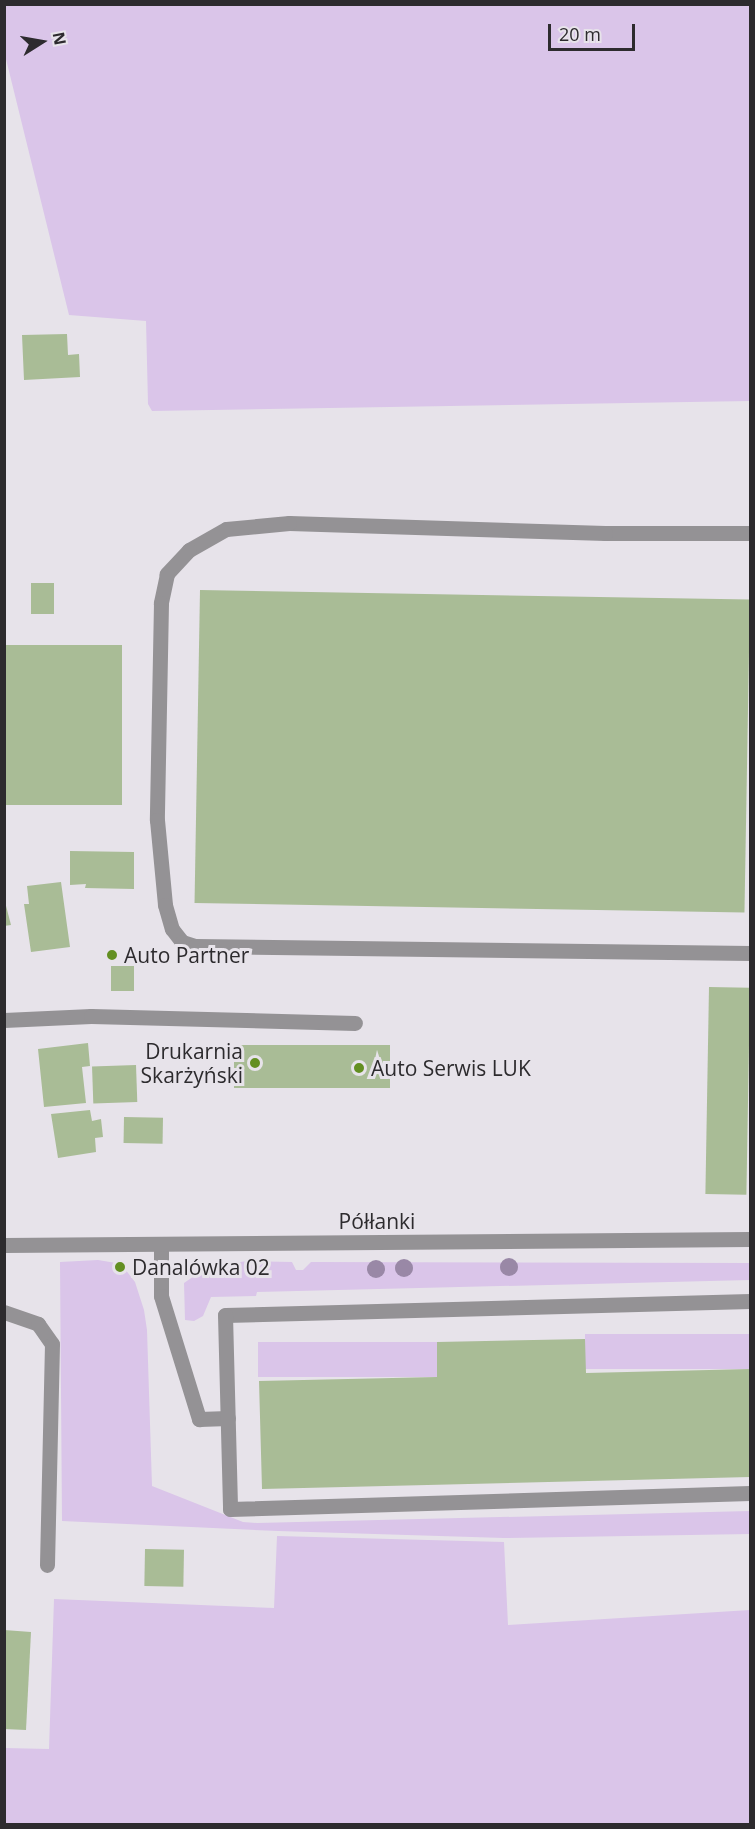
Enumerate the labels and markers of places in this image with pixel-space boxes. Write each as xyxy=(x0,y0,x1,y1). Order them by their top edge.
place label: Auto Partner xyxy=(124,942,249,968)
marker: Auto Partner xyxy=(105,948,119,962)
place label: Drukarnia Skarżyński xyxy=(141,1038,243,1088)
place label: Auto Serwis LUK xyxy=(371,1055,531,1081)
marker: Drukarnia Skarżyński xyxy=(248,1056,262,1070)
marker: Auto Serwis LUK xyxy=(352,1061,366,1075)
place label: Danalówka 02 xyxy=(132,1254,270,1280)
marker: Danalówka 02 xyxy=(113,1260,127,1274)

